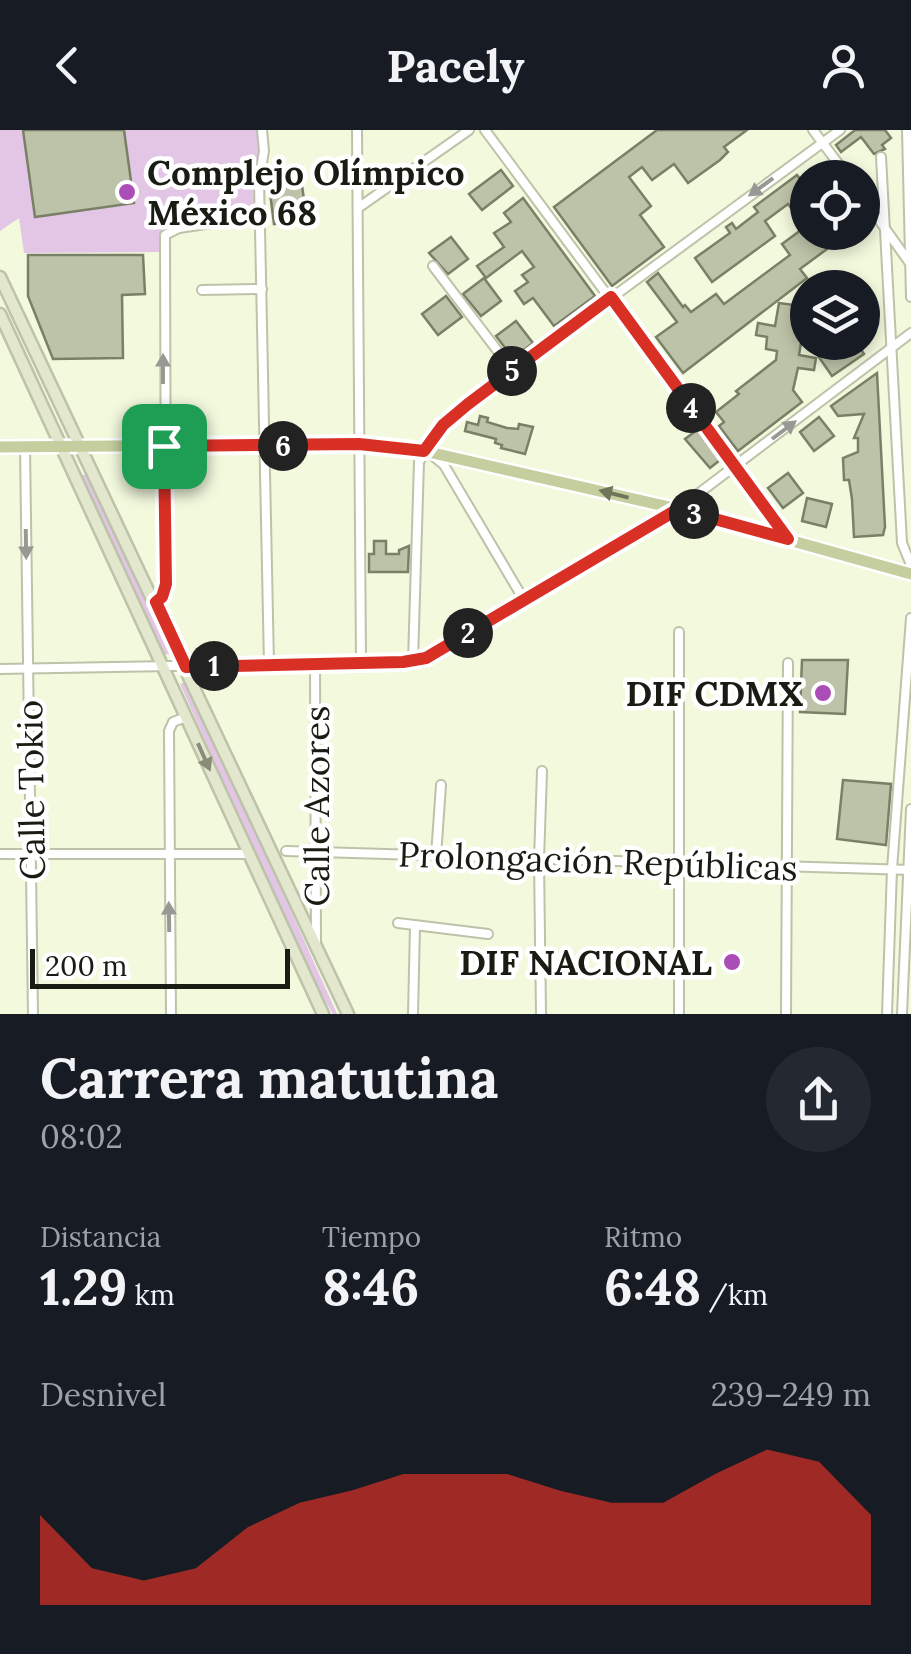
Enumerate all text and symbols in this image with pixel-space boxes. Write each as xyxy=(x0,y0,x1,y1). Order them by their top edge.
text: Pacely xyxy=(387,37,524,94)
icon: back xyxy=(40,38,95,93)
icon: person xyxy=(816,38,871,93)
place label: Complejo Olímpico México 68 xyxy=(147,150,465,235)
map controls xyxy=(790,160,880,360)
button: locate xyxy=(790,160,880,250)
one-way arrow xyxy=(747,177,774,196)
marker: Complejo Olímpico México 68 xyxy=(116,181,138,203)
button: layers xyxy=(790,270,880,360)
pin: 5 xyxy=(487,346,537,396)
one-way arrow xyxy=(155,352,171,384)
text: 5 xyxy=(504,353,520,389)
pin: 4 xyxy=(666,383,716,433)
text: 4 xyxy=(683,390,699,426)
pin xyxy=(122,404,207,489)
icon: arrive xyxy=(137,419,192,474)
one-way arrow xyxy=(771,420,797,441)
pin: 6 xyxy=(258,421,308,471)
text: 6 xyxy=(275,428,291,464)
one-way arrow xyxy=(598,486,629,501)
pin: 3 xyxy=(669,489,719,539)
text: 3 xyxy=(686,496,702,532)
one-way arrow xyxy=(19,529,35,561)
pin: 2 xyxy=(443,608,493,658)
text: 2 xyxy=(461,615,475,651)
pin: 1 xyxy=(189,641,239,691)
text: 1 xyxy=(208,648,220,684)
place label: DIF CDMX xyxy=(626,671,804,716)
marker: DIF CDMX xyxy=(812,682,834,704)
street label: Calle Tokio xyxy=(7,700,55,880)
street label: Calle Azores xyxy=(294,706,339,906)
one-way arrow xyxy=(196,742,212,772)
street label: Prolongación Repúblicas xyxy=(398,832,798,890)
one-way arrow xyxy=(160,900,176,932)
place label: DIF NACIONAL xyxy=(459,940,712,985)
scale bar xyxy=(30,944,290,988)
text: 200 m xyxy=(45,948,127,984)
marker: DIF NACIONAL xyxy=(721,951,743,973)
text: Carrera matutina xyxy=(40,1043,498,1113)
button: share xyxy=(766,1047,871,1152)
text: 08:02 xyxy=(40,1116,123,1157)
text: Distancia xyxy=(40,1219,161,1255)
text: Tiempo xyxy=(322,1219,421,1255)
text: Ritmo xyxy=(604,1219,682,1255)
text: 1.29 xyxy=(40,1255,127,1319)
text: 8:46 xyxy=(322,1255,419,1319)
text: 6:48 xyxy=(604,1255,701,1319)
text: km xyxy=(127,1277,175,1313)
text: /km xyxy=(701,1277,768,1313)
text: Desnivel xyxy=(40,1374,166,1415)
text: 239–249 m xyxy=(711,1374,871,1415)

